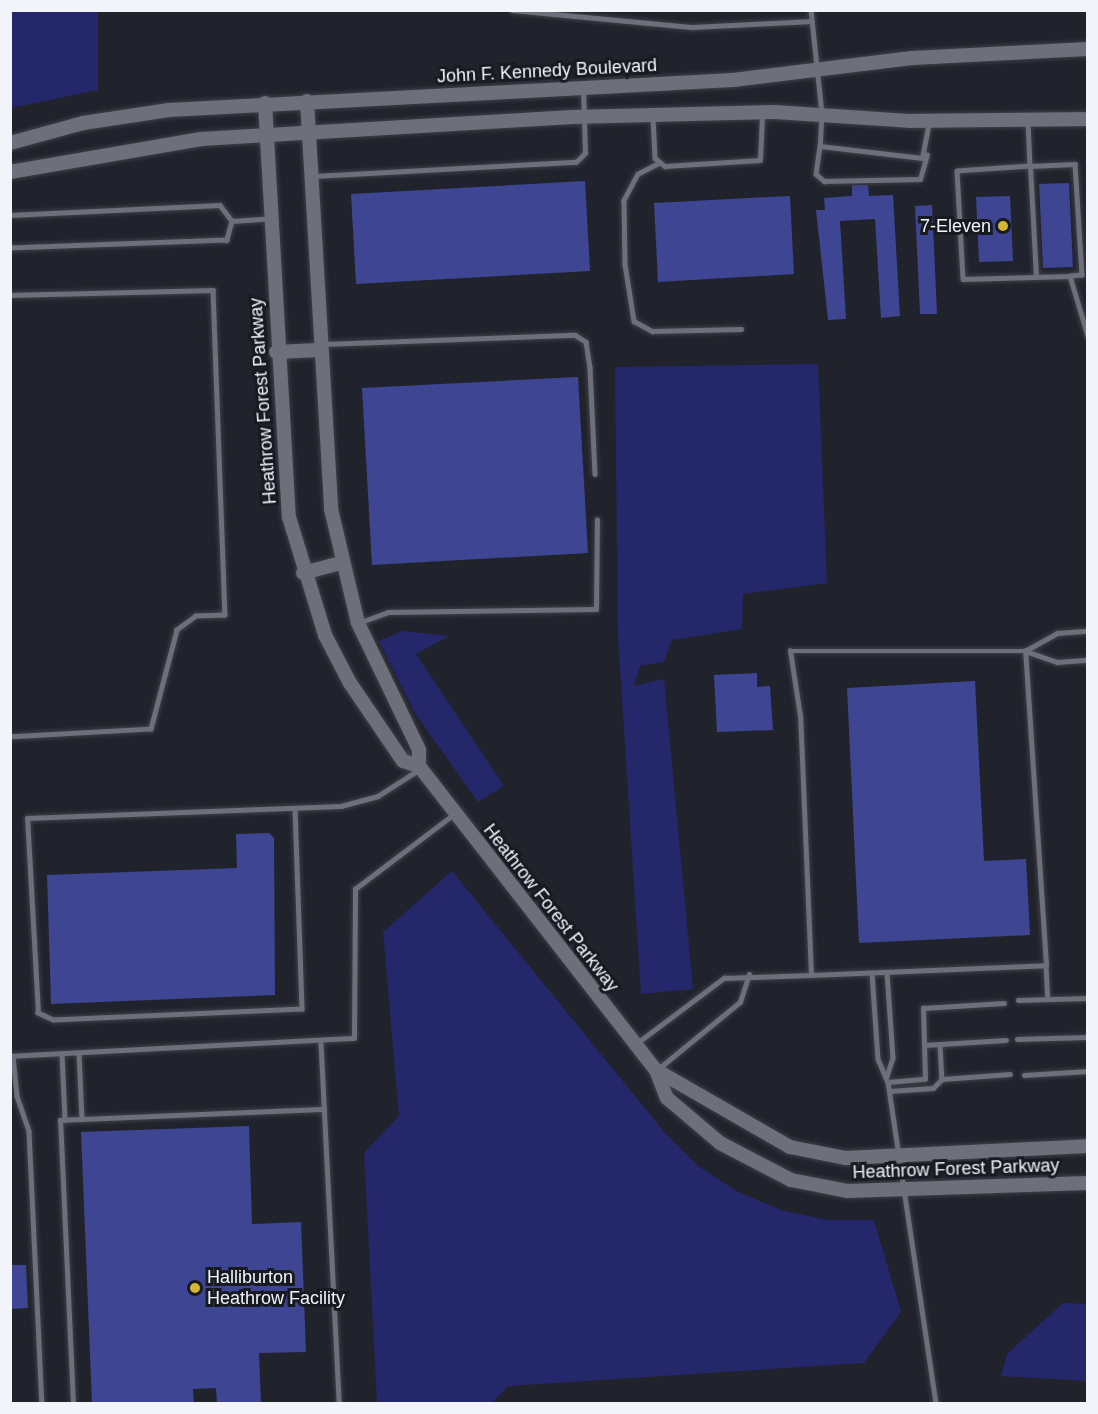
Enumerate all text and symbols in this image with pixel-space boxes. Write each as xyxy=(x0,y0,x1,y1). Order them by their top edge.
street label: John F. Kennedy Boulevard xyxy=(437,54,657,88)
place label: 7-Eleven xyxy=(920,215,991,237)
marker: 7-Eleven xyxy=(996,219,1010,233)
street label: Heathrow Forest Parkway xyxy=(245,297,281,505)
street label: Heathrow Forest Parkway xyxy=(479,820,623,996)
street label: Heathrow Forest Parkway xyxy=(852,1155,1060,1183)
place label: Halliburton Heathrow Facility xyxy=(207,1267,345,1310)
marker: Halliburton Heathrow Facility xyxy=(188,1281,202,1295)

